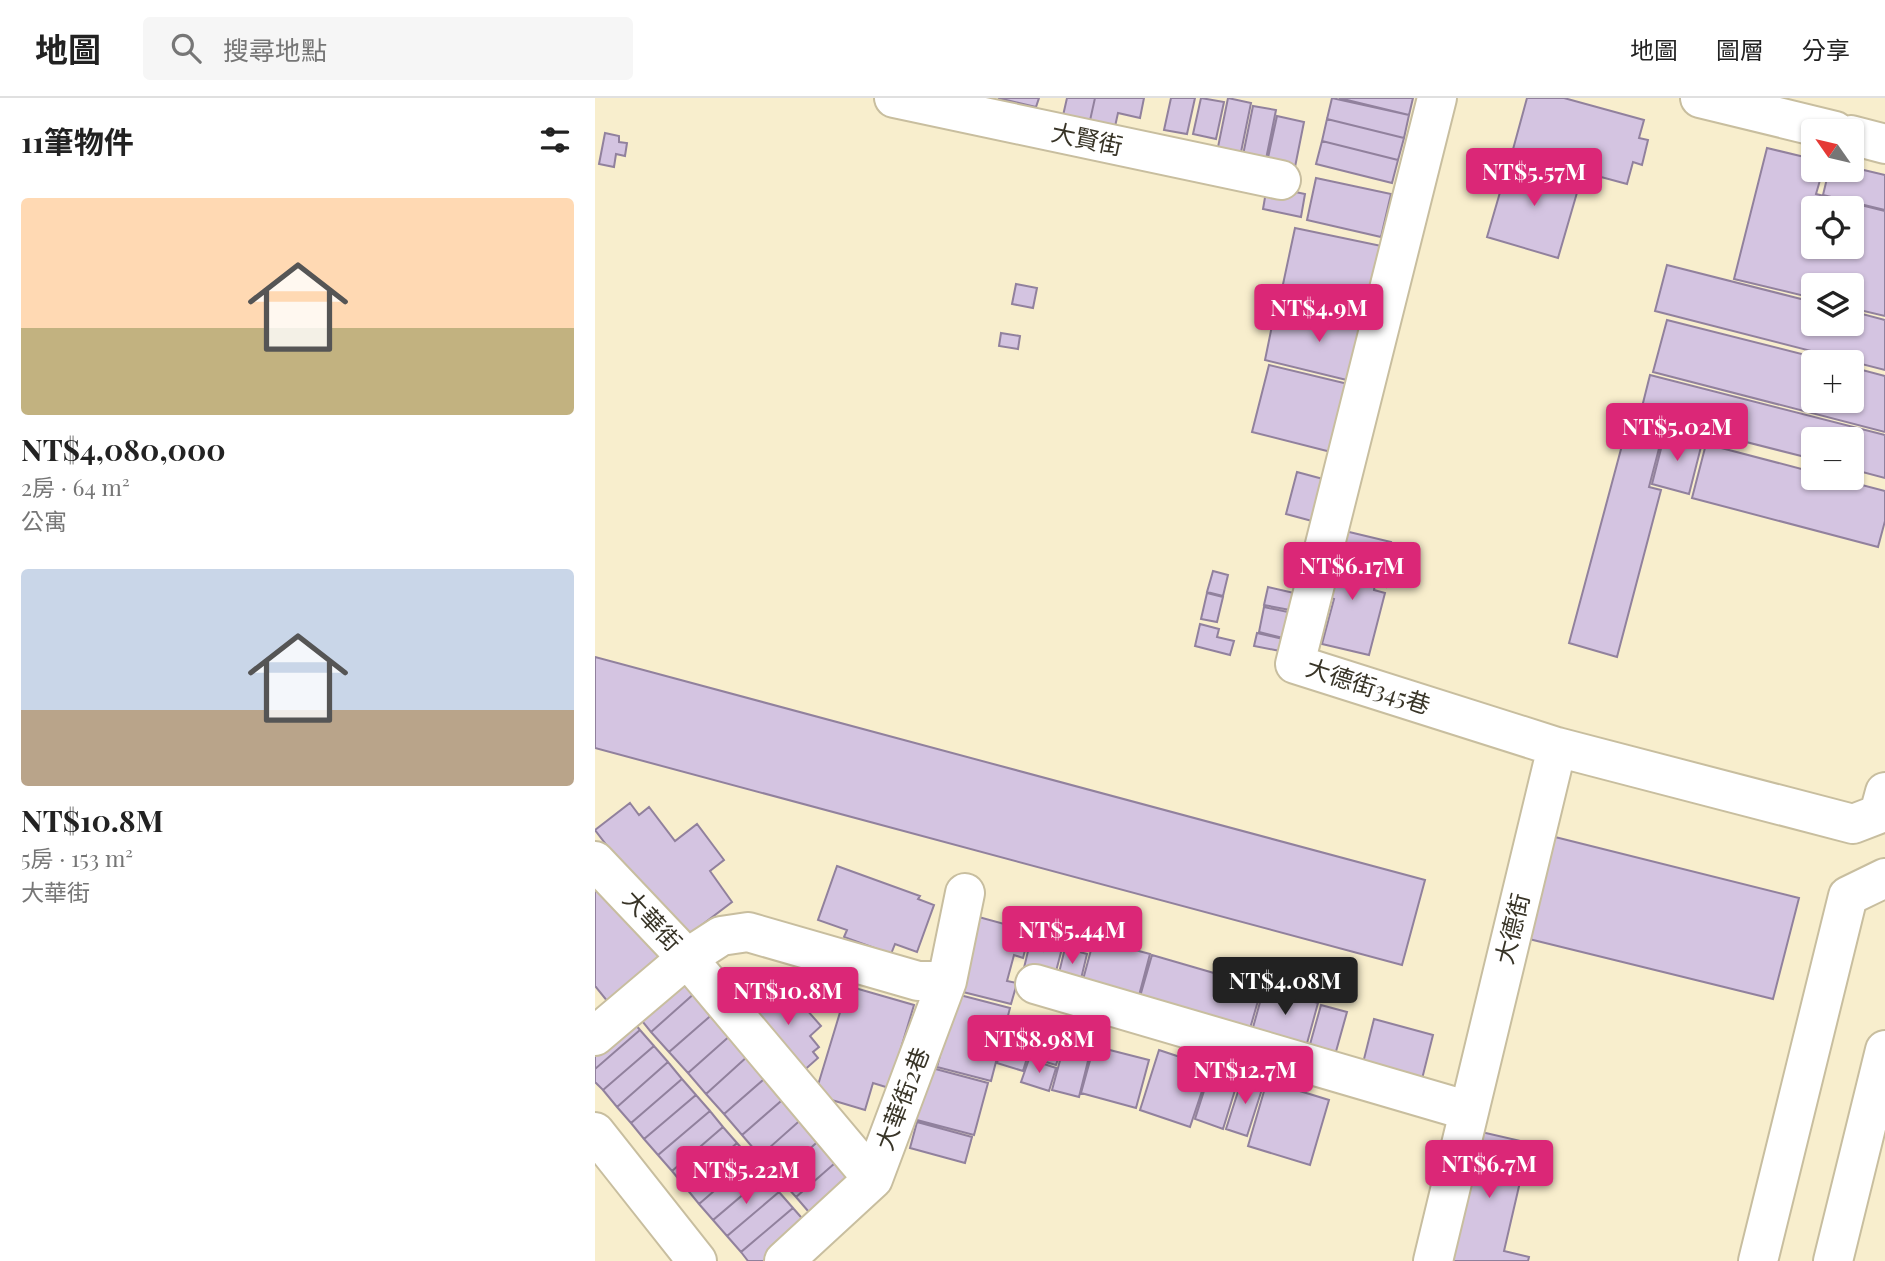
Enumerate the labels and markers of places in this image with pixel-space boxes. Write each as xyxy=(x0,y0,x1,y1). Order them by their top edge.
pin: NT$5.57M xyxy=(1462,148,1606,208)
pin: NT$4.9M xyxy=(1254,285,1384,344)
pin: NT$5.02M xyxy=(1605,404,1749,463)
pin: NT$6.17M xyxy=(1280,542,1424,602)
pin: NT$5.44M xyxy=(1000,906,1144,966)
pin: NT$4.08M xyxy=(1213,958,1357,1017)
pin: NT$10.8M xyxy=(716,968,860,1027)
pin: NT$8.98M xyxy=(967,1016,1111,1075)
pin: NT$12.7M xyxy=(1173,1046,1317,1106)
pin: NT$6.7M xyxy=(1424,1140,1554,1200)
pin: NT$5.22M xyxy=(674,1146,818,1206)

